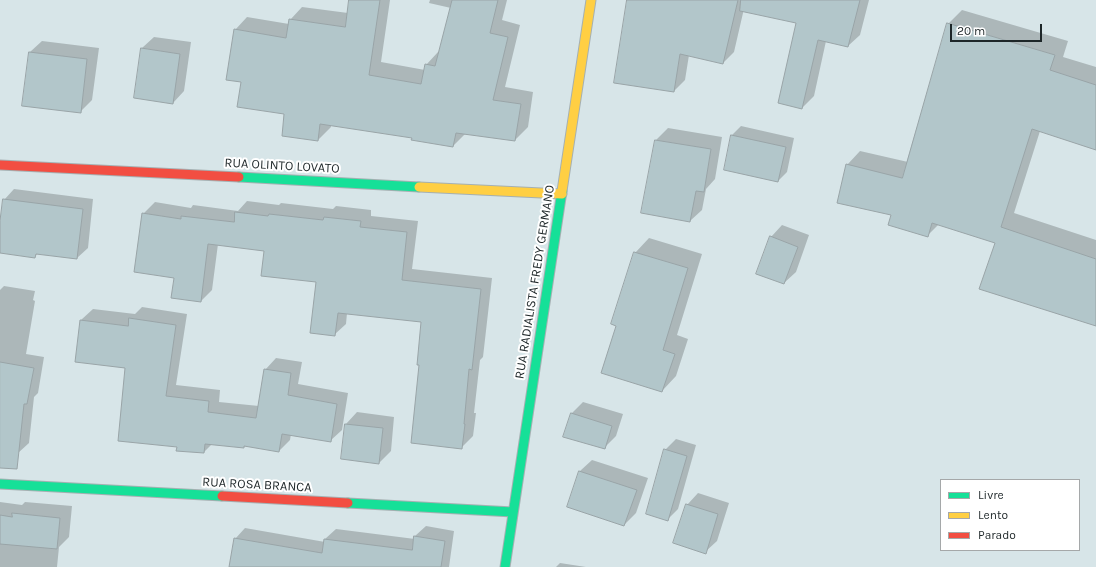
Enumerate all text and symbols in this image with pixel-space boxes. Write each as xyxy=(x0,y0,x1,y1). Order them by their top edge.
scale bar xyxy=(952,16,1044,42)
text: 20 m xyxy=(957,24,985,38)
street label: RUA OLINTO LOVATO xyxy=(224,155,340,177)
street label: RUA RADIALISTA FREDY GERMANO xyxy=(512,184,558,380)
street label: RUA ROSA BRANCA xyxy=(202,474,312,496)
legend xyxy=(940,479,1080,551)
text: Livre xyxy=(978,488,1004,502)
text: Lento xyxy=(978,508,1008,522)
text: Parado xyxy=(978,528,1016,542)

